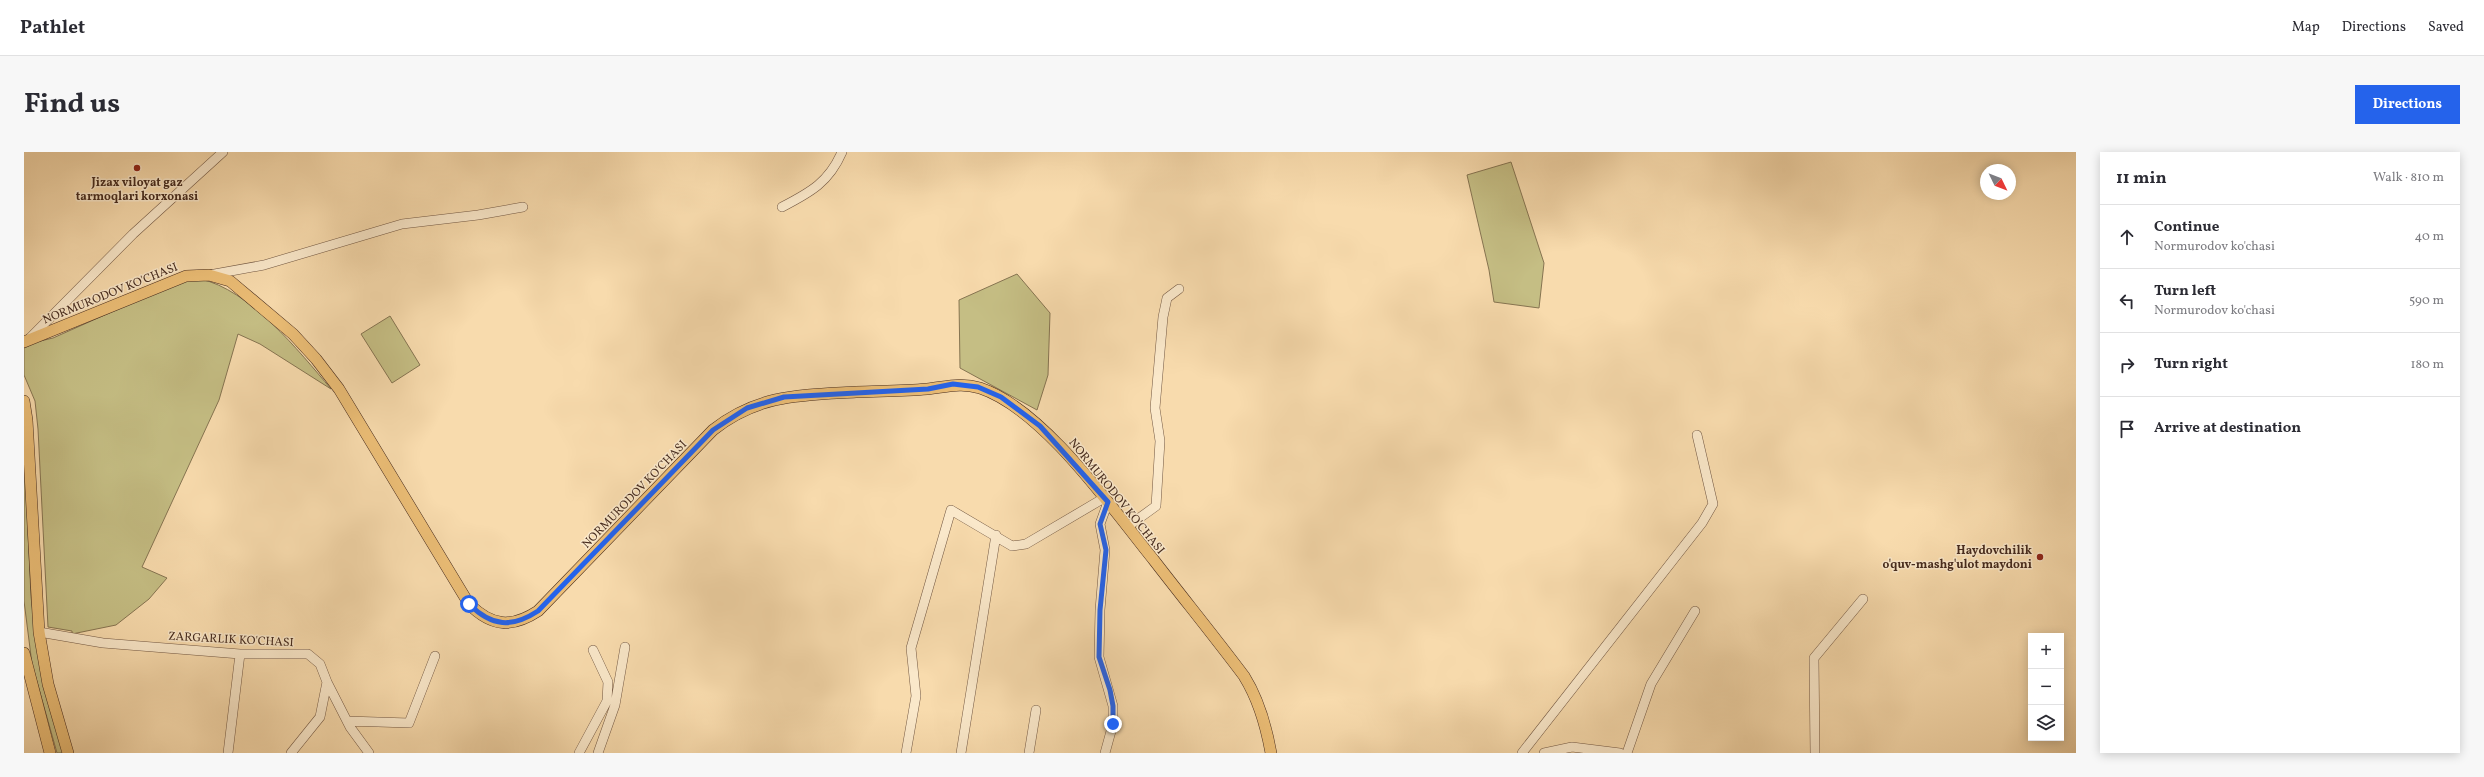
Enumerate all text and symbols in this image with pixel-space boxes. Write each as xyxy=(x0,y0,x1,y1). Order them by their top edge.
text: Pathlet xyxy=(20,15,85,41)
text: Map xyxy=(2292,18,2320,37)
text: Directions xyxy=(2342,18,2406,37)
text: Saved xyxy=(2428,18,2464,37)
text: Find us xyxy=(24,85,120,124)
button: Directions xyxy=(2355,85,2460,124)
marker: Jizax viloyat gaz tarmoqlari korxonasi xyxy=(132,163,142,173)
north arrow xyxy=(1980,164,2016,200)
text: 11 min xyxy=(2116,167,2167,190)
text: Walk · 810 m xyxy=(2373,169,2444,187)
place label: Jizax viloyat gaz tarmoqlari korxonasi xyxy=(76,175,198,205)
text: Continue xyxy=(2154,217,2219,238)
icon: ahead xyxy=(2116,226,2138,248)
text: 40 m xyxy=(2415,228,2444,246)
text: Normurodov ko'chasi xyxy=(2154,238,2275,256)
street label: NORMURODOV KO'CHASI xyxy=(40,259,180,328)
text: Turn left xyxy=(2154,281,2216,302)
icon: left xyxy=(2116,290,2138,312)
text: 590 m xyxy=(2409,292,2444,310)
text: Normurodov ko'chasi xyxy=(2154,302,2275,320)
icon: right xyxy=(2116,354,2138,376)
text: Turn right xyxy=(2154,354,2228,375)
text: 180 m xyxy=(2410,356,2444,374)
icon: arrive xyxy=(2116,418,2138,440)
text: Arrive at destination xyxy=(2154,418,2301,439)
street label: NORMURODOV KO'CHASI xyxy=(1065,435,1168,558)
street label: NORMURODOV KO'CHASI xyxy=(579,437,691,552)
place label: Haydovchilik o'quv-mashg'ulot maydoni xyxy=(1882,543,2033,573)
marker: Haydovchilik o'quv-mashg'ulot maydoni xyxy=(2035,552,2045,562)
route start xyxy=(460,595,478,613)
street label: ZARGARLIK KO'CHASI xyxy=(168,629,294,651)
map controls xyxy=(2028,633,2064,741)
button: + xyxy=(2028,633,2064,669)
button: − xyxy=(2028,669,2064,705)
button: layers xyxy=(2028,705,2064,741)
route end xyxy=(1104,715,1122,733)

